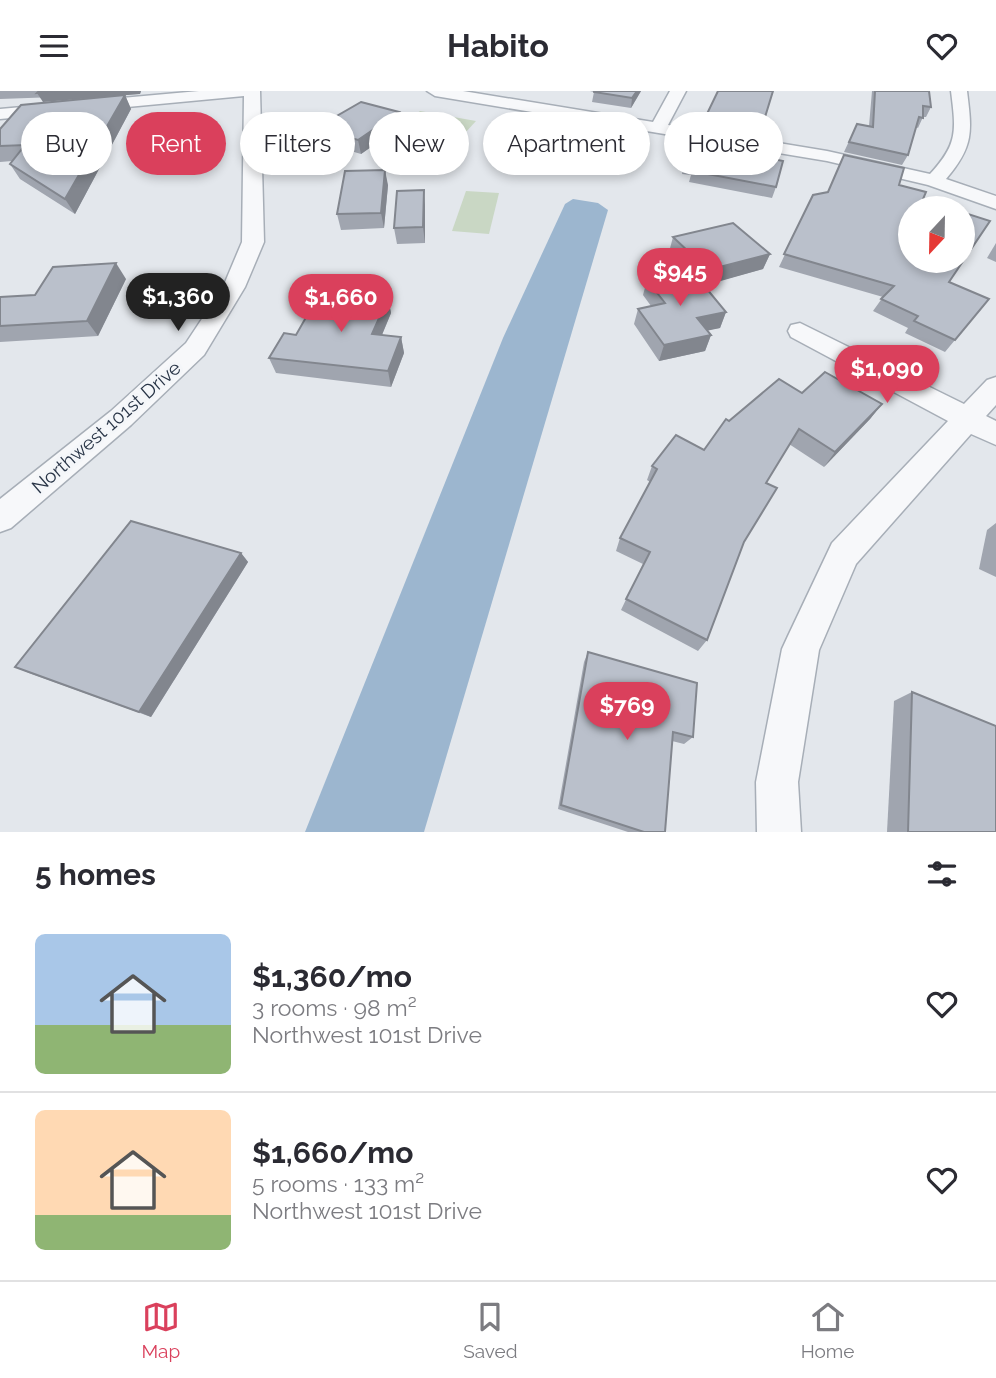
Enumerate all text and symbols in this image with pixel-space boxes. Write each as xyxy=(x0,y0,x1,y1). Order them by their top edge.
icon: menu xyxy=(35,27,73,65)
text: Habito xyxy=(447,27,549,64)
icon: heart xyxy=(923,27,961,65)
chip: Buy xyxy=(21,112,112,175)
chip: Rent xyxy=(126,112,226,175)
chip: Filters xyxy=(240,112,355,175)
chip: New xyxy=(369,112,469,175)
chip: Apartment xyxy=(483,112,650,175)
chip: House xyxy=(664,112,783,175)
north arrow xyxy=(898,196,975,273)
map controls xyxy=(898,196,975,273)
pin: $945 xyxy=(639,249,721,308)
text: $945 xyxy=(653,257,707,284)
pin: $1,360 xyxy=(121,273,235,333)
pin: $1,660 xyxy=(284,275,398,334)
text: $1,360 xyxy=(142,282,214,309)
text: $1,660 xyxy=(304,283,378,310)
pin: $1,090 xyxy=(830,345,944,405)
text: $1,090 xyxy=(850,354,924,381)
street label: Northwest 101st Drive xyxy=(27,356,185,498)
pin: $769 xyxy=(586,683,668,742)
text: $769 xyxy=(600,691,655,718)
icon: filters xyxy=(923,855,961,893)
text: 5 homes xyxy=(35,857,156,892)
text: $1,360/mo xyxy=(252,959,412,994)
icon: home xyxy=(91,962,175,1046)
icon: heart xyxy=(923,985,961,1023)
text: 3 rooms · 98 m² xyxy=(252,994,417,1021)
text: Northwest 101st Drive xyxy=(252,1021,482,1048)
text: $1,660/mo xyxy=(252,1135,413,1170)
icon: home xyxy=(91,1138,175,1222)
icon: heart xyxy=(923,1161,961,1199)
text: 5 rooms · 133 m² xyxy=(252,1170,424,1197)
text: Northwest 101st Drive xyxy=(252,1197,482,1224)
tab: Map xyxy=(142,1298,180,1362)
tab: Saved xyxy=(463,1298,518,1362)
tab: Home xyxy=(801,1298,854,1362)

